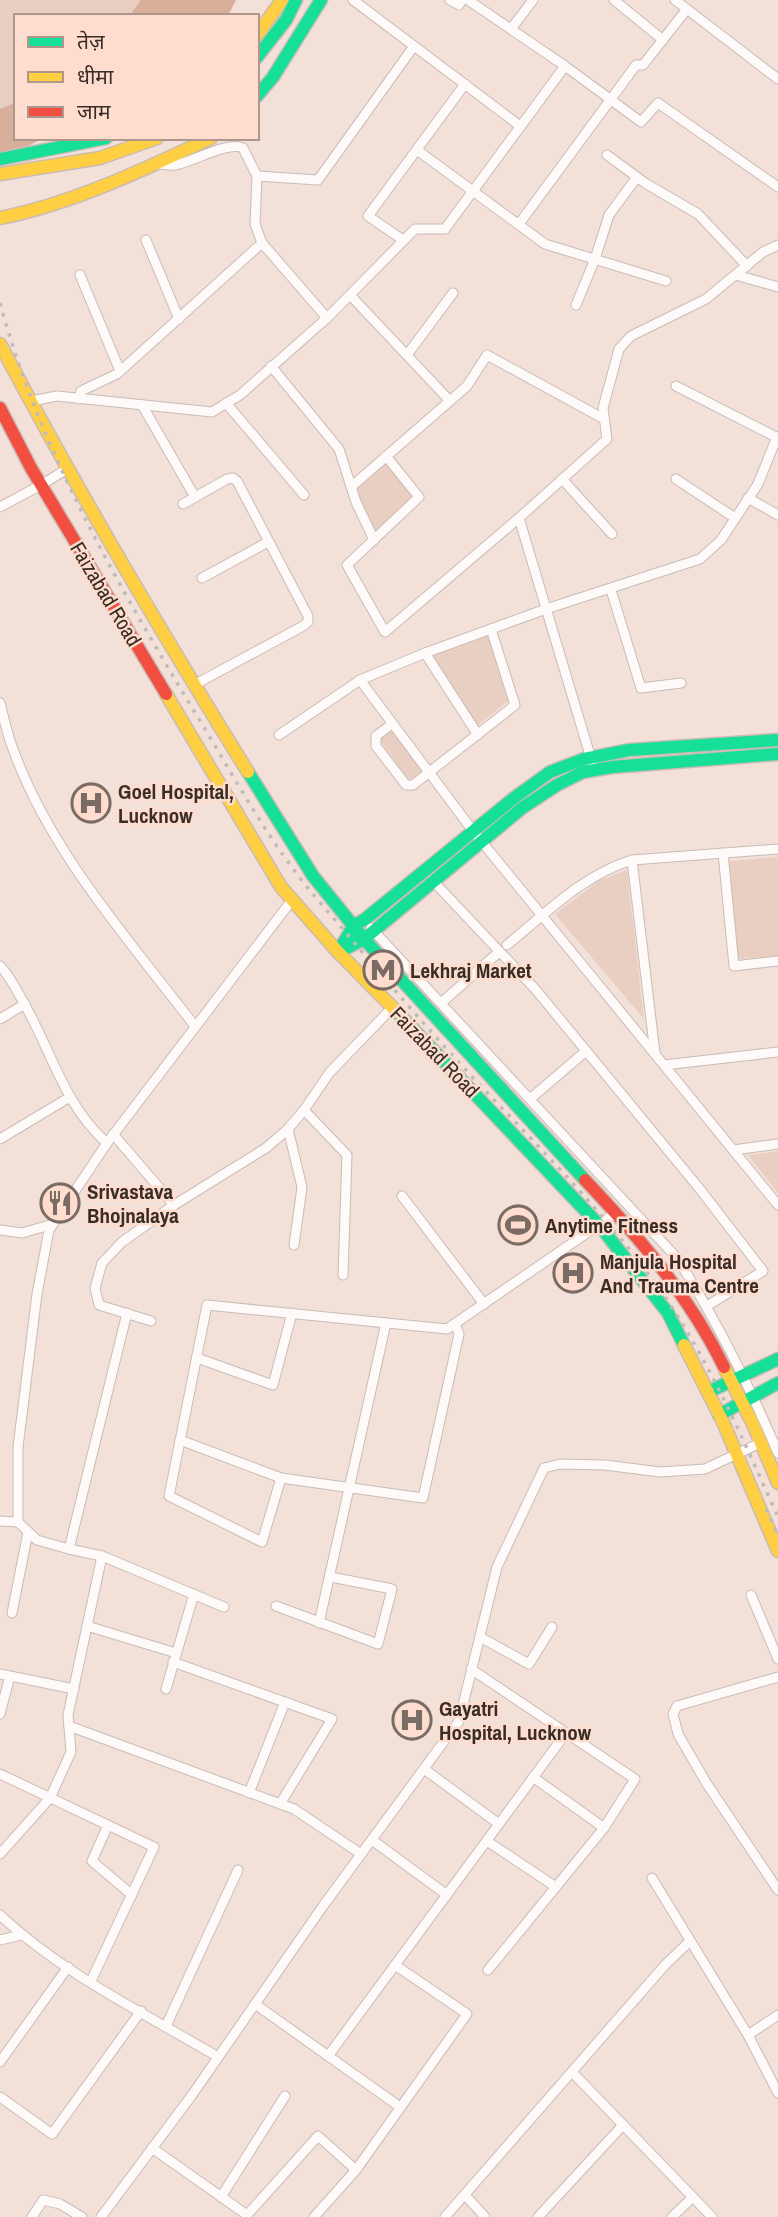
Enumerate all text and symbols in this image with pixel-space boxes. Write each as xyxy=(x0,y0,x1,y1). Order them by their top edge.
legend xyxy=(14,14,259,140)
text: तेज़ xyxy=(77,27,105,56)
text: धीमा xyxy=(77,62,114,91)
text: जाम xyxy=(77,97,111,126)
street label: Faizabad Road xyxy=(63,536,149,652)
place label: Goel Hospital, Lucknow xyxy=(118,777,234,830)
hospital icon: Goel Hospital, Lucknow xyxy=(70,782,112,824)
metro station icon: Lekhraj Market xyxy=(362,949,404,991)
place label: Lekhraj Market xyxy=(410,956,532,985)
street label: Faizabad Road xyxy=(384,1000,486,1104)
place label: Srivastava Bhojnalaya xyxy=(87,1177,179,1230)
restaurant icon: Srivastava Bhojnalaya xyxy=(39,1182,81,1224)
sports icon: Anytime Fitness xyxy=(497,1204,539,1246)
place label: Anytime Fitness xyxy=(545,1211,678,1240)
place label: Manjula Hospital And Trauma Centre xyxy=(600,1247,759,1300)
hospital icon: Manjula Hospital And Trauma Centre xyxy=(552,1252,594,1294)
place label: Gayatri Hospital, Lucknow xyxy=(439,1694,592,1747)
hospital icon: Gayatri Hospital, Lucknow xyxy=(391,1699,433,1741)

